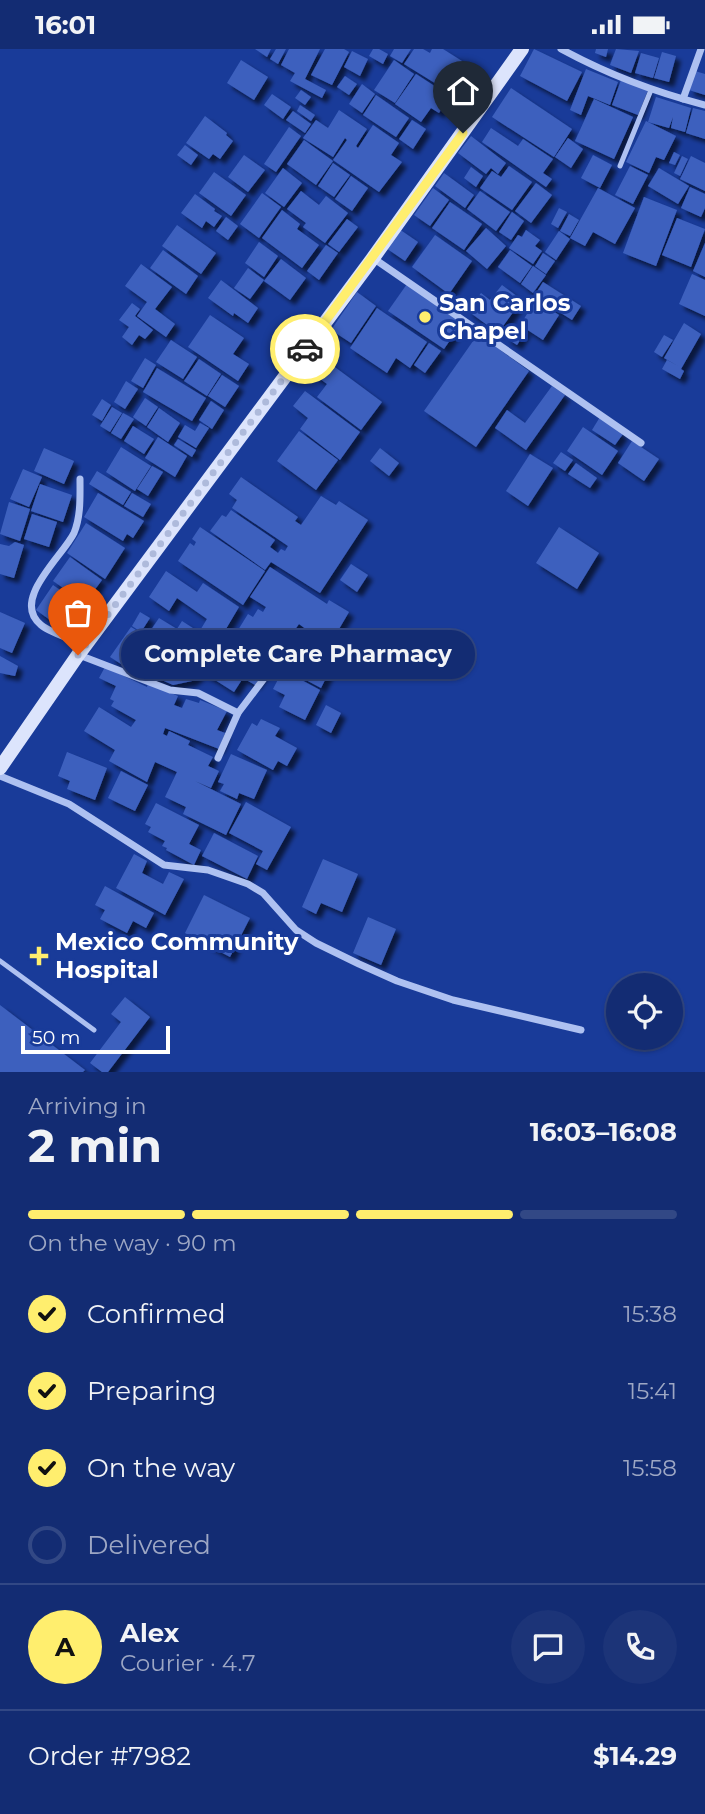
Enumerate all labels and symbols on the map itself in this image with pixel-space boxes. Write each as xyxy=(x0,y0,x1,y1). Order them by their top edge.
pin xyxy=(433,61,493,133)
place label: San Carlos Chapel xyxy=(439,288,571,345)
marker: San Carlos Chapel xyxy=(417,309,433,325)
courier xyxy=(270,314,340,384)
pin xyxy=(48,583,108,655)
callout: Complete Care Pharmacy xyxy=(120,631,474,679)
place label: Mexico Community Hospital xyxy=(55,927,299,984)
marker: Mexico Community Hospital xyxy=(29,946,49,966)
scale bar xyxy=(21,1023,170,1055)

